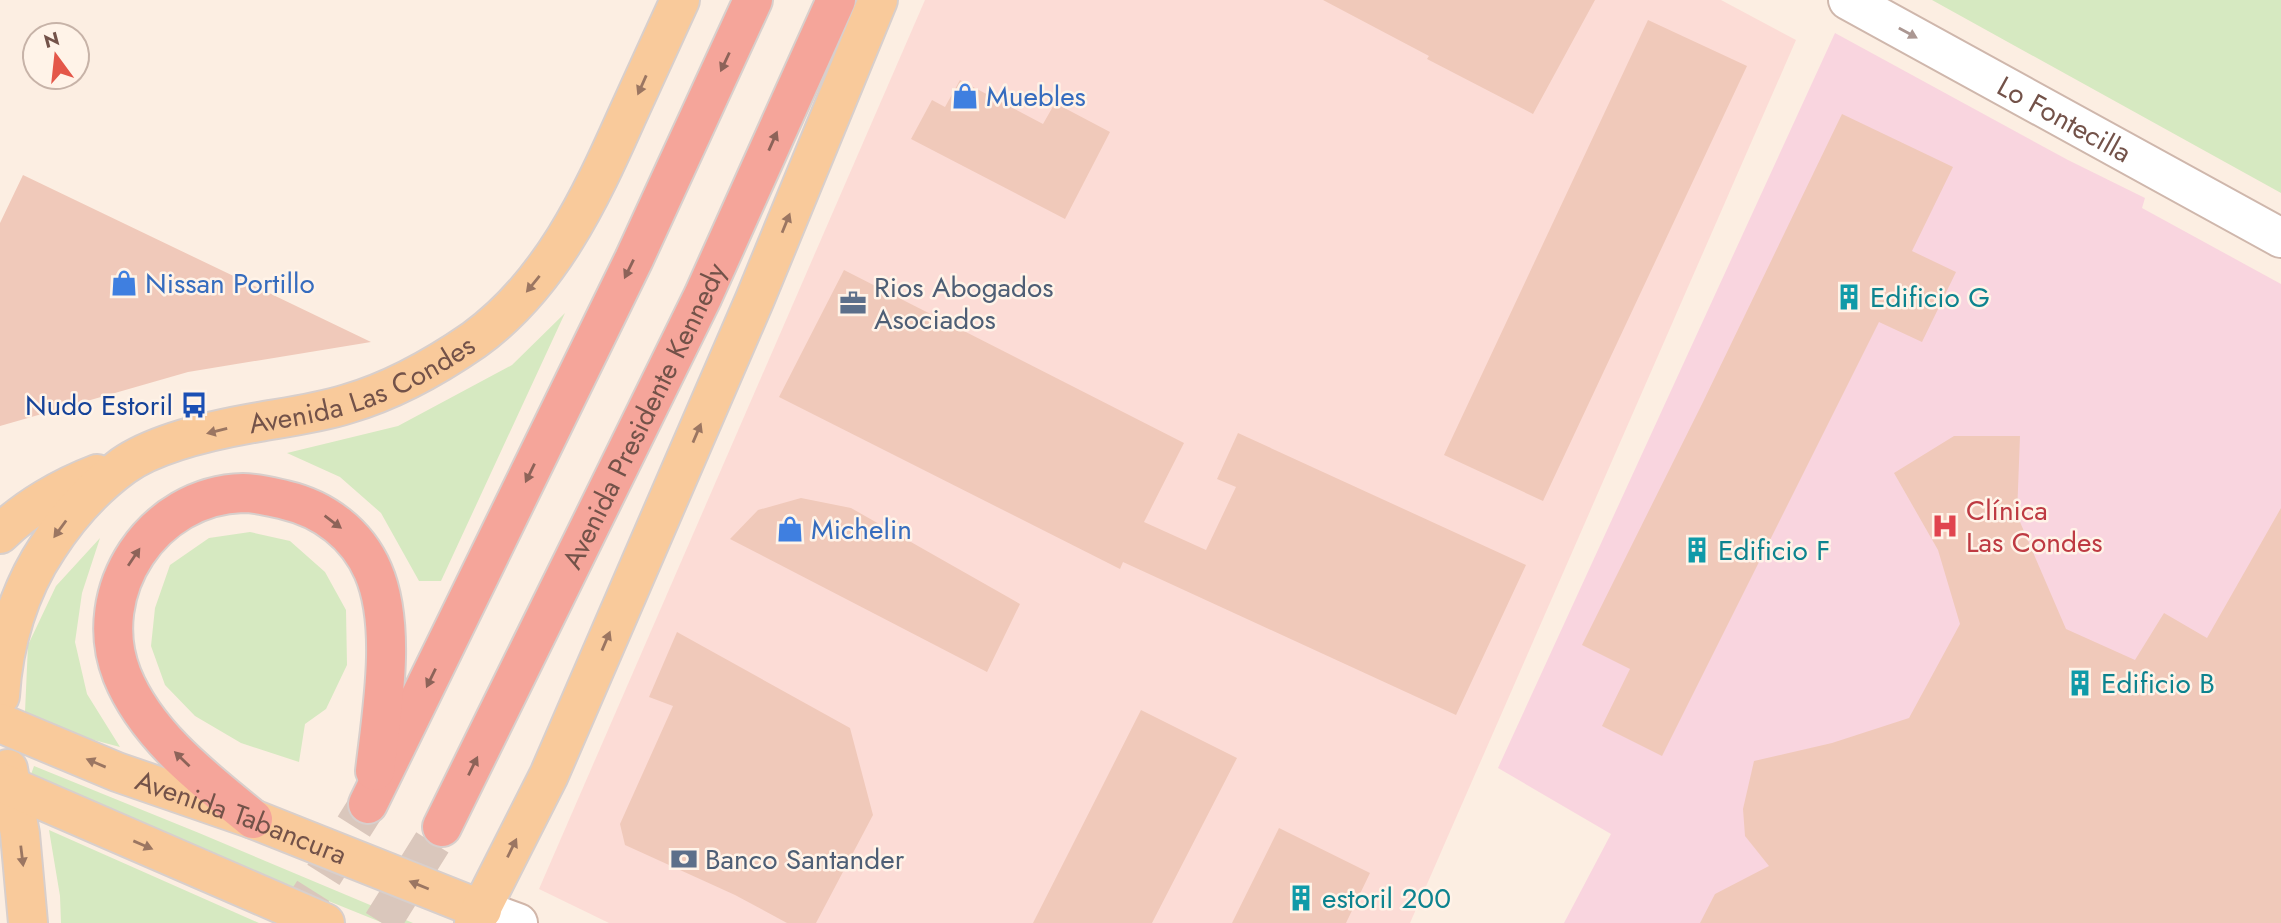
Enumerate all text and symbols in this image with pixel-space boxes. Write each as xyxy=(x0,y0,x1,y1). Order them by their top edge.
north arrow xyxy=(21,21,91,91)
text: N xyxy=(41,25,63,55)
one-way arrow xyxy=(1898,27,1917,39)
one-way arrow xyxy=(719,52,731,72)
street label: Lo Fontecilla xyxy=(1990,65,2139,173)
one-way arrow xyxy=(636,74,647,95)
place label: Muebles xyxy=(986,76,1086,117)
shop icon: Muebles xyxy=(950,81,980,111)
one-way arrow xyxy=(767,131,779,151)
one-way arrow xyxy=(781,213,792,234)
street label: Avenida Presidente Kennedy xyxy=(551,255,736,576)
one-way arrow xyxy=(624,259,635,279)
place label: Nissan Portillo xyxy=(145,263,315,304)
place label: Rios Abogados Asociados xyxy=(874,267,1054,340)
shop icon: Nissan Portillo xyxy=(109,268,139,298)
one-way arrow xyxy=(526,275,541,292)
place label: Edificio G xyxy=(1870,277,1990,318)
building icon: Edificio G xyxy=(1834,282,1864,312)
office icon: Rios Abogados Asociados xyxy=(838,288,868,318)
street label: Avenida Las Condes xyxy=(246,325,483,444)
place label: Nudo Estoril xyxy=(25,385,173,426)
bus stop icon: Nudo Estoril xyxy=(179,390,209,420)
one-way arrow xyxy=(692,422,703,443)
one-way arrow xyxy=(205,426,227,437)
one-way arrow xyxy=(524,463,536,483)
place label: Clínica Las Condes xyxy=(1966,490,2103,563)
place label: Michelin xyxy=(811,509,912,550)
hospital icon: Clínica Las Condes xyxy=(1930,511,1960,541)
shop icon: Michelin xyxy=(775,514,805,544)
one-way arrow xyxy=(324,515,342,529)
one-way arrow xyxy=(53,520,67,539)
place label: Edificio F xyxy=(1718,530,1830,571)
building icon: Edificio F xyxy=(1682,535,1712,565)
one-way arrow xyxy=(127,548,141,566)
one-way arrow xyxy=(601,631,612,652)
place label: Edificio B xyxy=(2101,663,2215,704)
one-way arrow xyxy=(425,668,436,688)
building icon: Edificio B xyxy=(2065,668,2095,698)
one-way arrow xyxy=(174,751,191,767)
one-way arrow xyxy=(467,756,478,776)
one-way arrow xyxy=(86,757,107,768)
street label: Avenida Tabancura xyxy=(130,759,353,875)
one-way arrow xyxy=(507,838,518,858)
place label: Banco Santander xyxy=(705,839,905,880)
one-way arrow xyxy=(132,840,153,851)
bank icon: Banco Santander xyxy=(669,844,699,874)
one-way arrow xyxy=(17,845,28,867)
place label: estoril 200 xyxy=(1322,878,1451,919)
one-way arrow xyxy=(408,879,429,890)
building icon: estoril 200 xyxy=(1286,883,1316,913)

